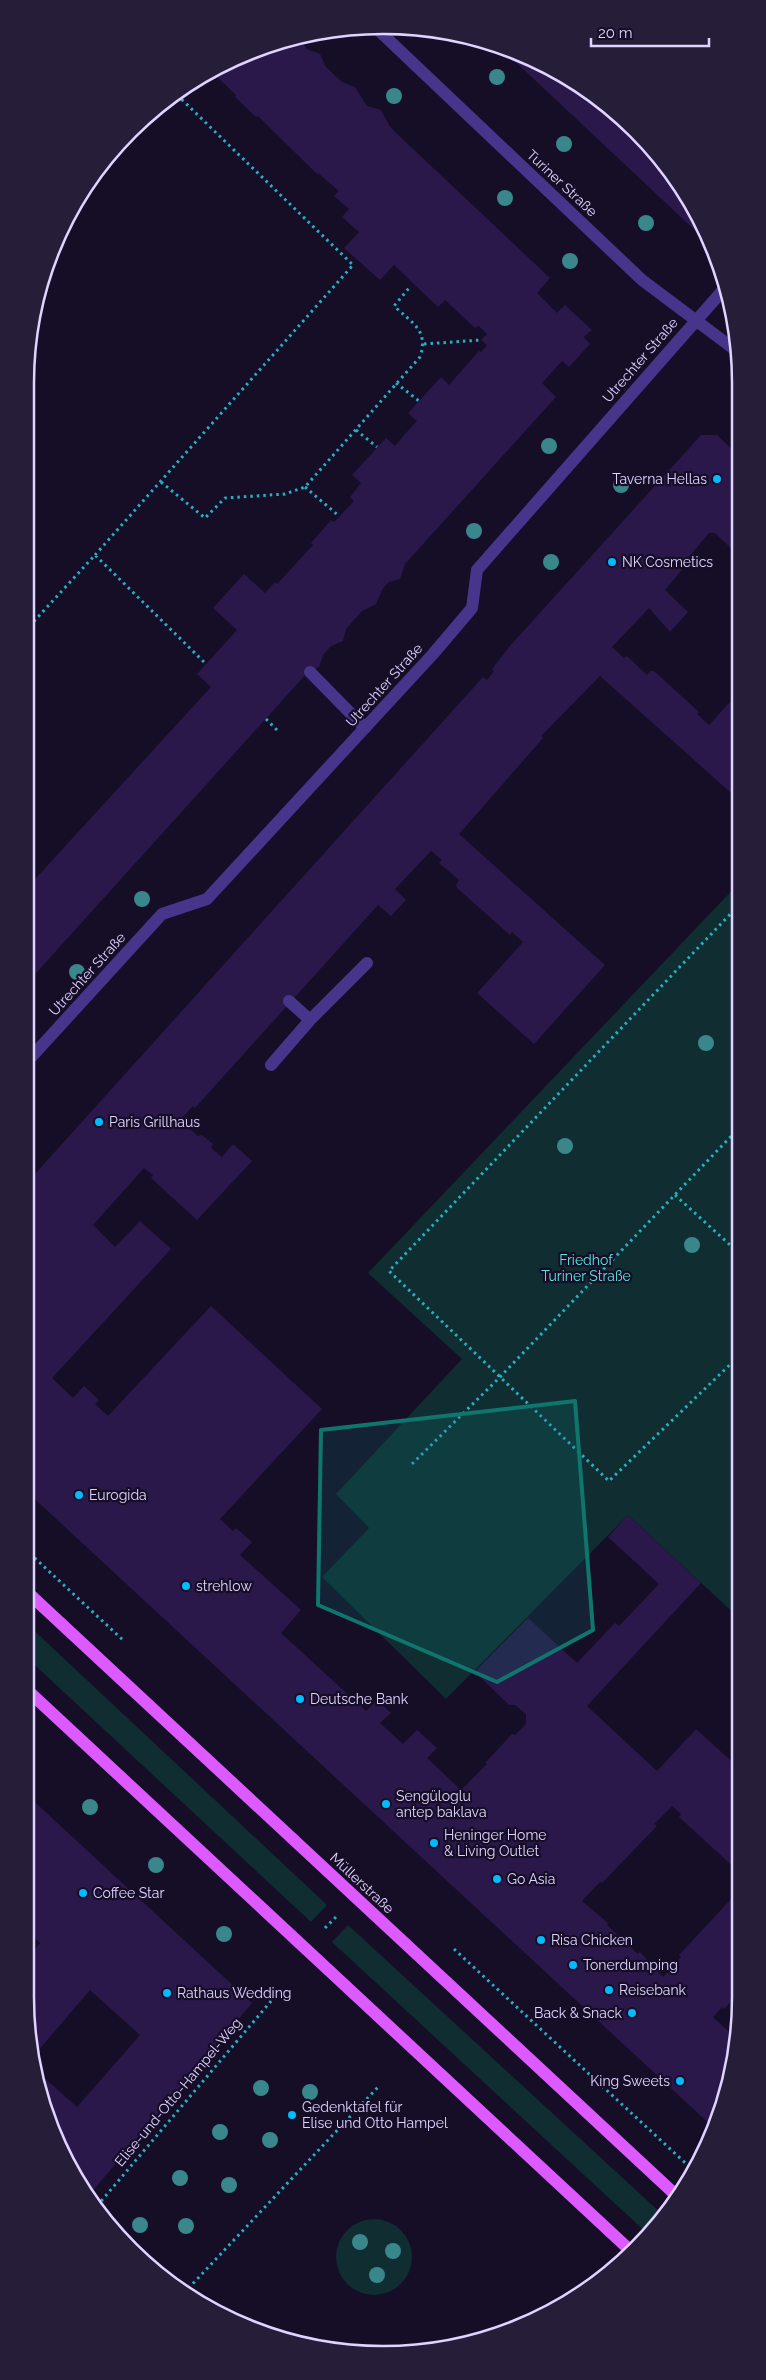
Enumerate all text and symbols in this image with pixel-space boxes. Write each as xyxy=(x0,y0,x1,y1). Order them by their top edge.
scale bar xyxy=(591,15,708,47)
text: 20 m xyxy=(598,24,633,42)
street label: Turiner Straße xyxy=(524,147,600,219)
street label: Utrechter Straße xyxy=(599,315,681,405)
place label: Taverna Hellas xyxy=(612,471,707,487)
marker: Taverna Hellas xyxy=(711,473,723,485)
place label: NK Cosmetics xyxy=(622,554,713,570)
marker: NK Cosmetics xyxy=(606,556,618,568)
street label: Utrechter Straße xyxy=(342,640,426,730)
street label: Utrechter Straße xyxy=(45,929,129,1019)
place label: Paris Grillhaus xyxy=(109,1114,200,1130)
marker: Paris Grillhaus xyxy=(93,1116,105,1128)
park label: Friedhof Turiner Straße xyxy=(541,1252,631,1284)
place label: Eurogida xyxy=(89,1487,147,1503)
marker: Eurogida xyxy=(73,1489,85,1501)
place label: strehlow xyxy=(196,1578,252,1594)
marker: strehlow xyxy=(180,1580,192,1592)
place label: Deutsche Bank xyxy=(310,1691,409,1707)
marker: Deutsche Bank xyxy=(294,1693,306,1705)
place label: Sengüloglu antep baklava xyxy=(396,1788,487,1820)
marker: Sengüloglu antep baklava xyxy=(380,1798,392,1810)
place label: Heninger Home & Living Outlet xyxy=(444,1827,546,1859)
marker: Heninger Home & Living Outlet xyxy=(428,1837,440,1849)
street label: Müllerstraße xyxy=(327,1849,397,1917)
place label: Go Asia xyxy=(507,1871,555,1887)
marker: Go Asia xyxy=(491,1873,503,1885)
place label: Coffee Star xyxy=(93,1885,164,1901)
marker: Coffee Star xyxy=(77,1887,89,1899)
place label: Risa Chicken xyxy=(551,1932,633,1948)
marker: Risa Chicken xyxy=(535,1934,547,1946)
place label: Tonerdumping xyxy=(583,1957,678,1973)
marker: Tonerdumping xyxy=(567,1959,579,1971)
place label: Reisebank xyxy=(619,1982,687,1998)
marker: Reisebank xyxy=(603,1984,615,1996)
place label: Rathaus Wedding xyxy=(177,1985,291,2001)
marker: Rathaus Wedding xyxy=(161,1987,173,1999)
place label: Back & Snack xyxy=(534,2005,623,2021)
marker: Back & Snack xyxy=(626,2007,638,2019)
street label: Elise-und-Otto-Hampel-Weg xyxy=(111,2015,245,2169)
place label: King Sweets xyxy=(590,2073,670,2089)
marker: King Sweets xyxy=(674,2075,686,2087)
place label: Gedenktafel für Elise und Otto Hampel xyxy=(302,2099,448,2131)
marker: Gedenktafel für Elise und Otto Hampel xyxy=(286,2109,298,2121)

